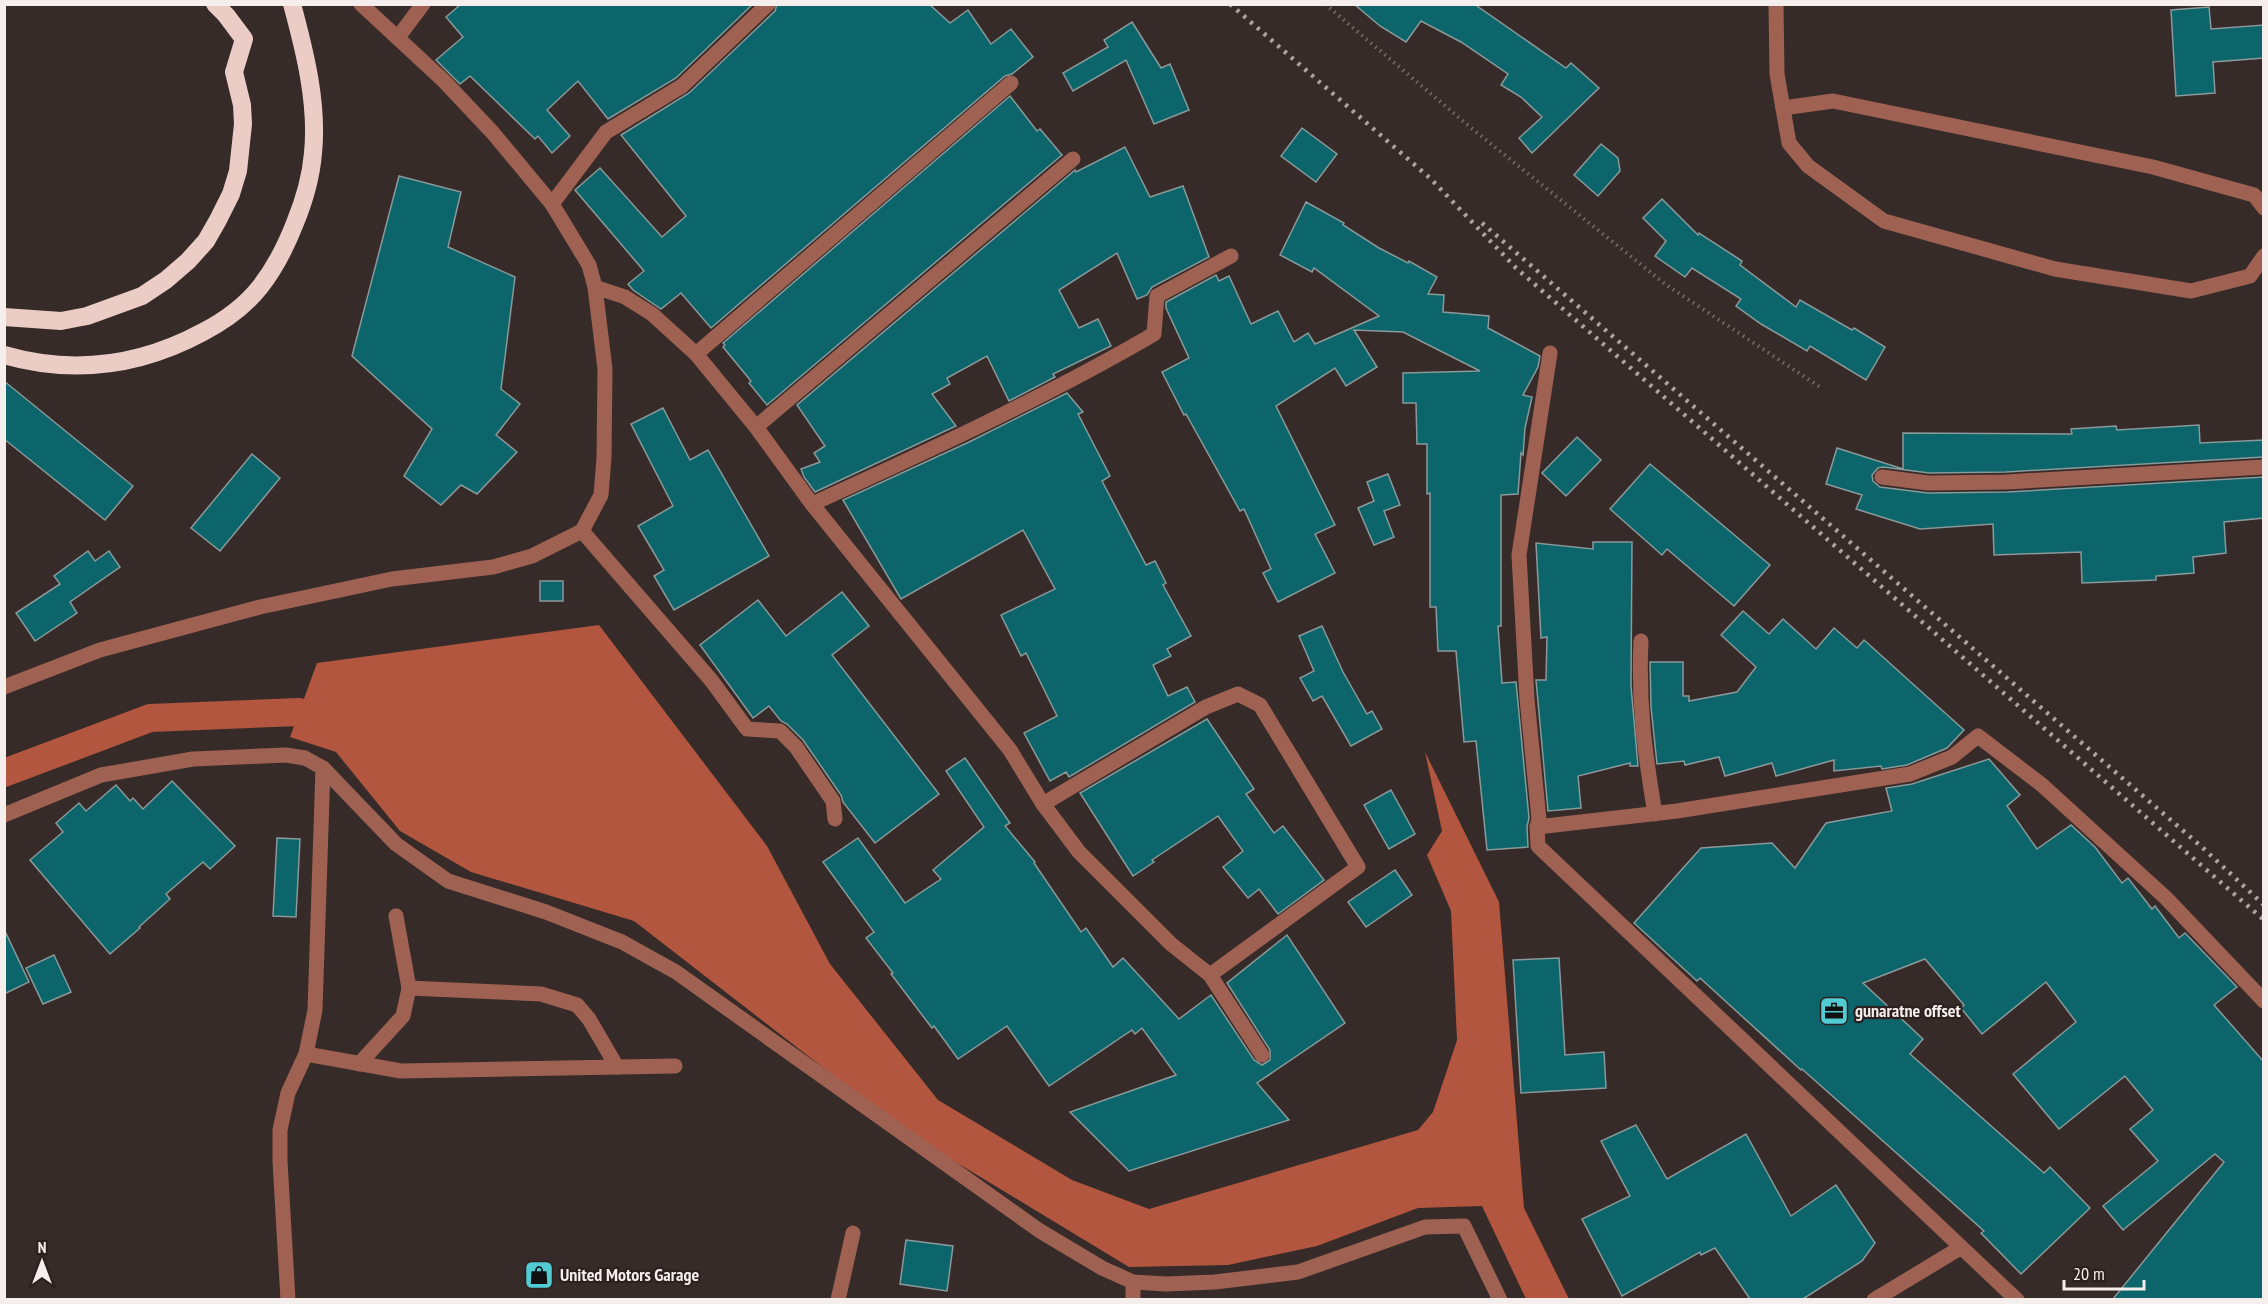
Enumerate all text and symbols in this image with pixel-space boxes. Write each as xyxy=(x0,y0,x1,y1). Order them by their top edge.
office icon: gunaratne offset xyxy=(1818,995,1850,1027)
place label: gunaratne offset xyxy=(1855,999,1961,1022)
north arrow xyxy=(12,1232,72,1292)
text: N xyxy=(38,1237,46,1257)
scale bar xyxy=(2064,1253,2144,1291)
shop icon: United Motors Garage xyxy=(523,1259,555,1291)
text: 20 m xyxy=(2073,1262,2105,1285)
place label: United Motors Garage xyxy=(560,1263,699,1286)

